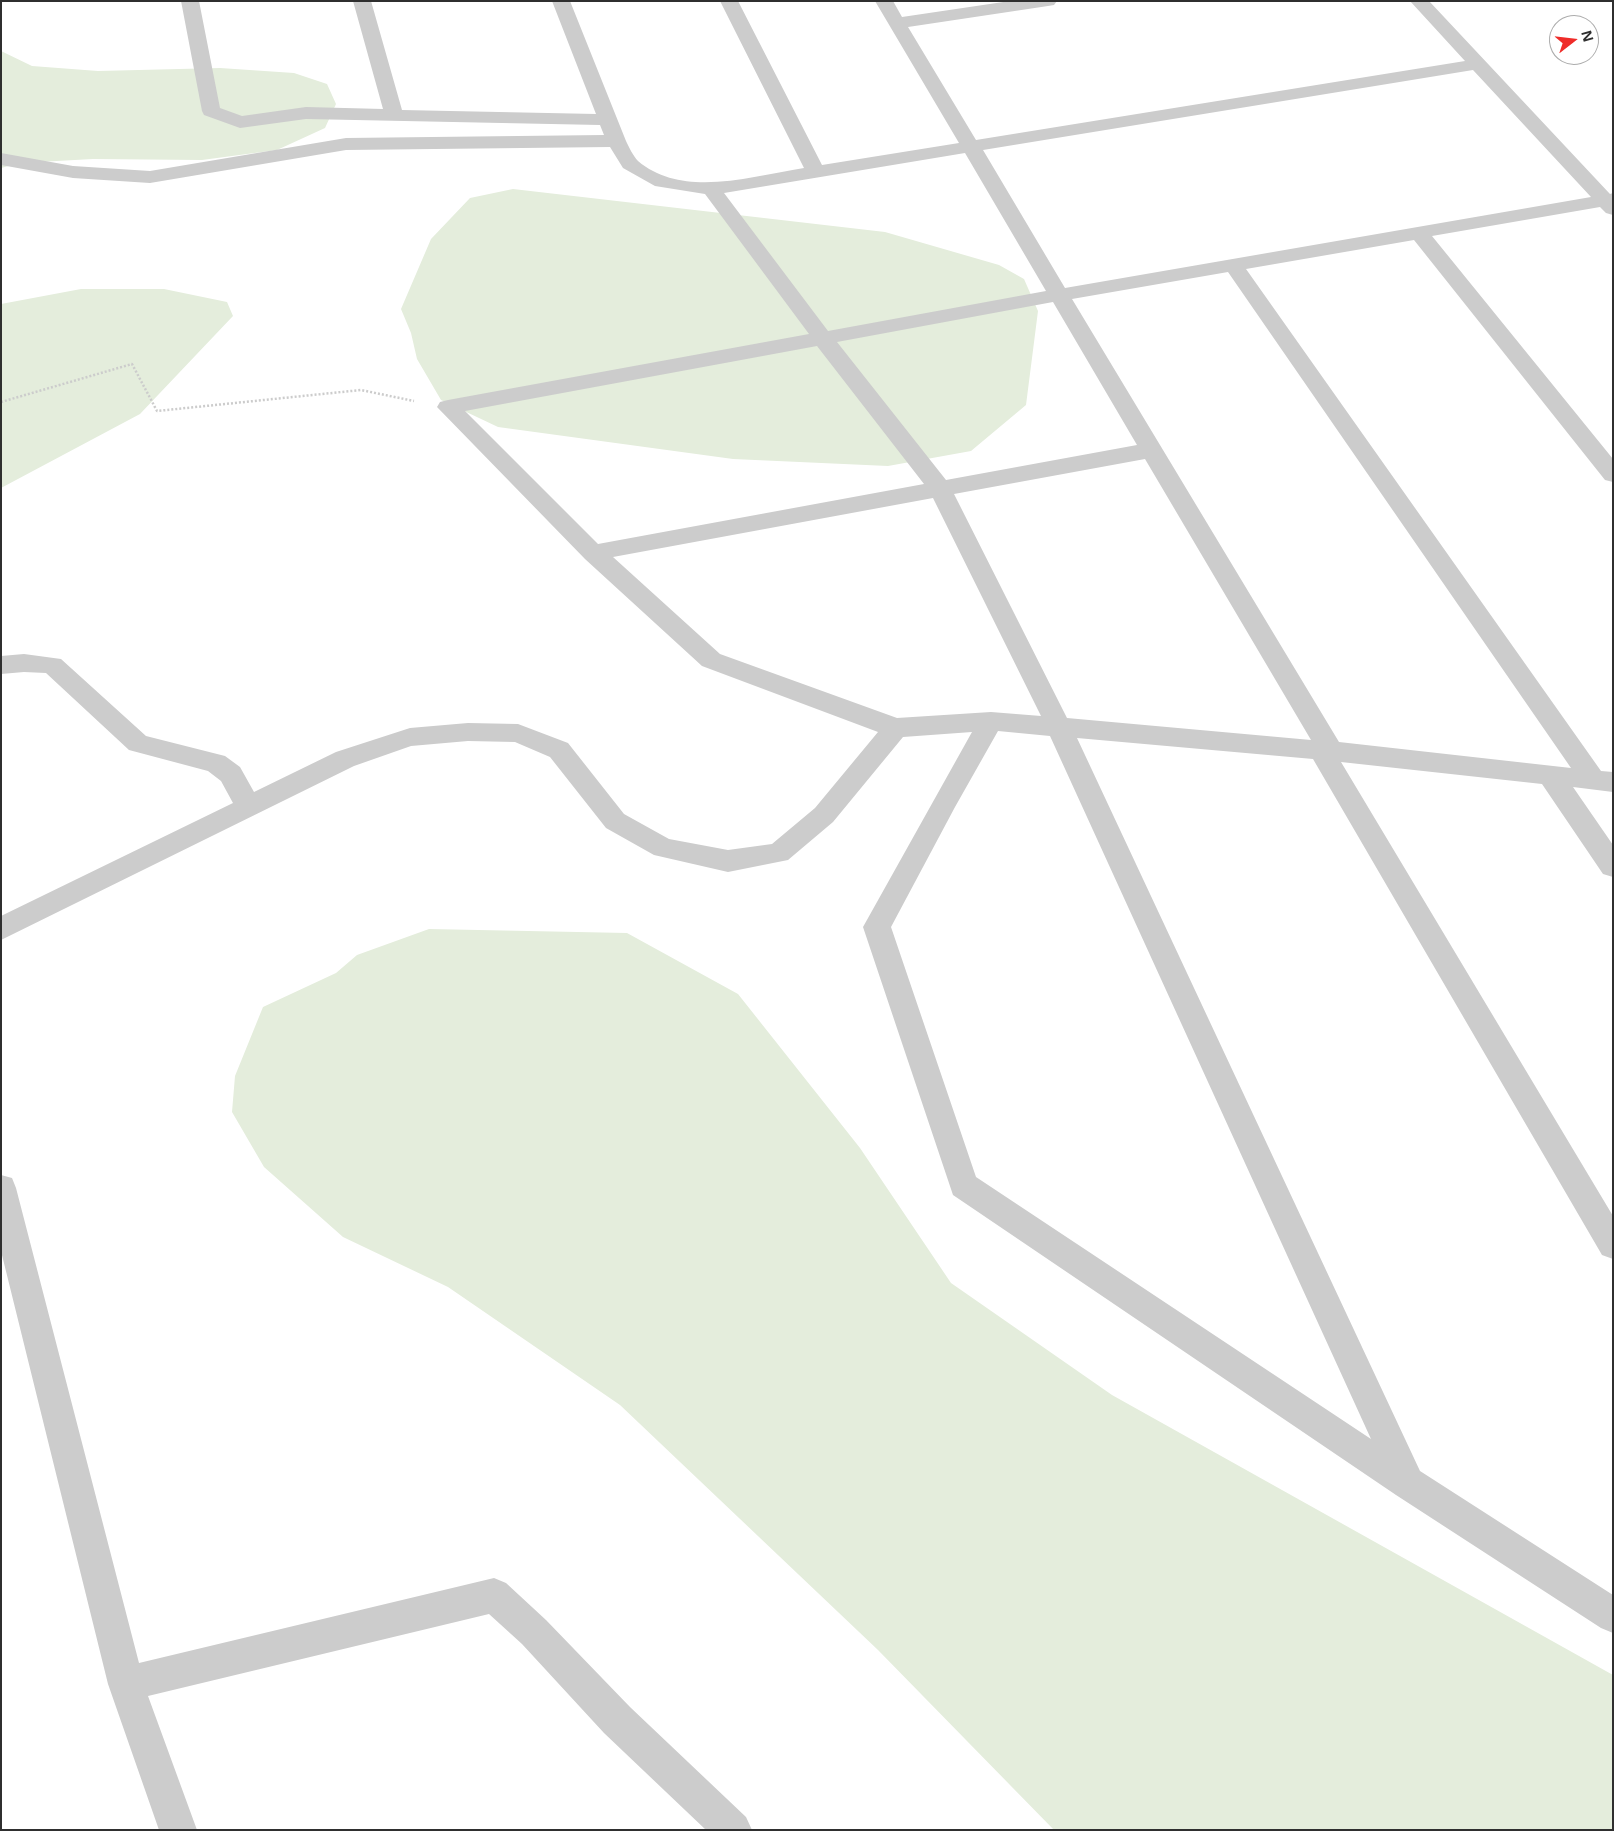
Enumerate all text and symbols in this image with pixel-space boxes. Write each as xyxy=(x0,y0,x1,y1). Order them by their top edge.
north arrow xyxy=(1549,15,1599,65)
text: N xyxy=(1577,28,1599,44)

